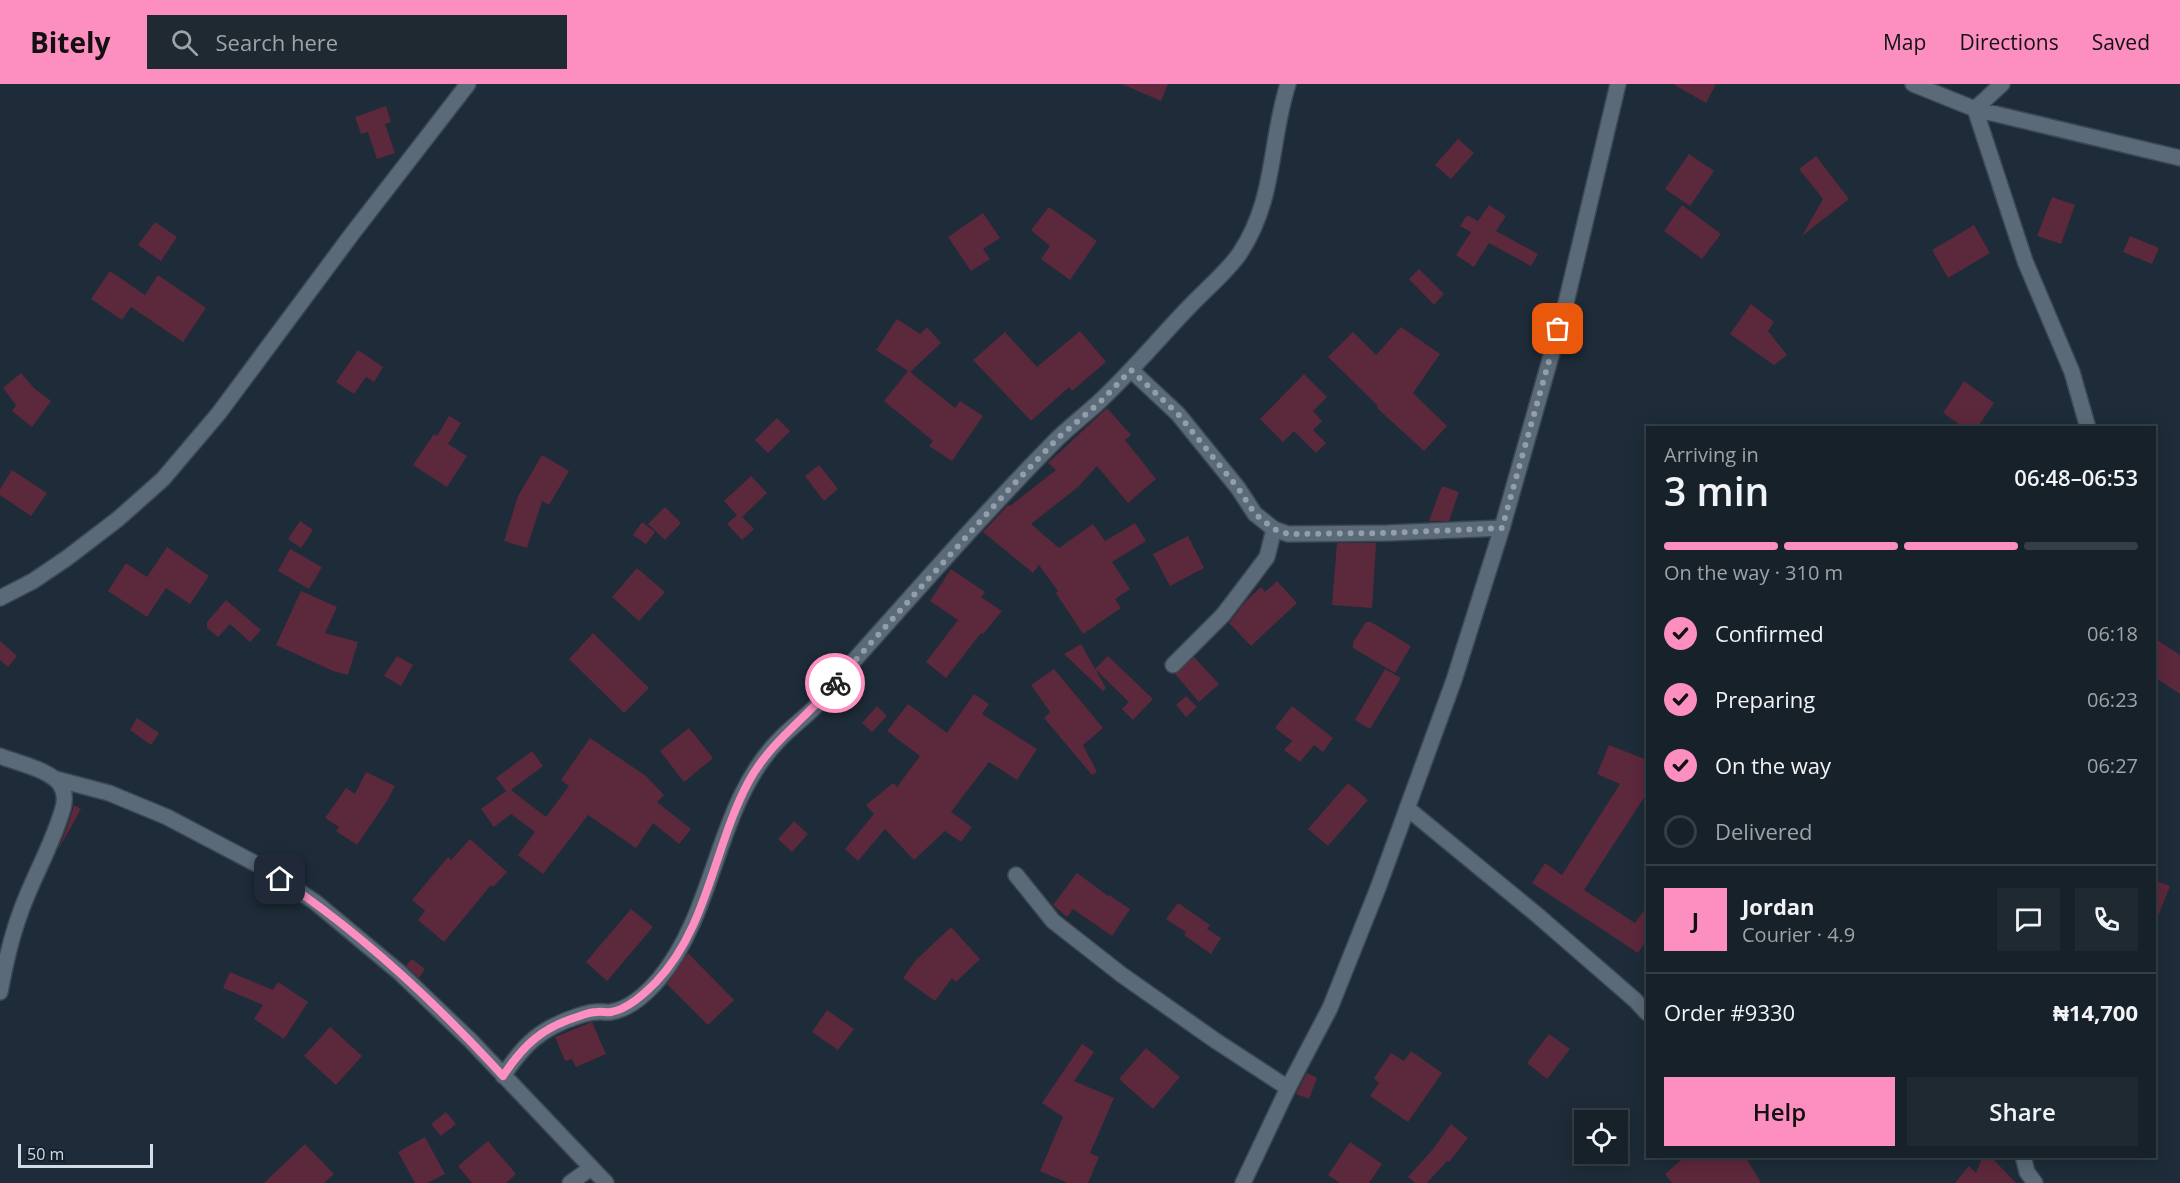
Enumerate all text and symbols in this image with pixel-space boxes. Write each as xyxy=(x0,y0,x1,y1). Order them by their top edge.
search box xyxy=(147,15,567,69)
text: Bitely xyxy=(30,23,111,61)
icon: search xyxy=(168,26,201,59)
text: Search here xyxy=(216,27,338,57)
text: Map xyxy=(1883,28,1926,56)
text: Directions xyxy=(1959,28,2059,56)
text: Saved xyxy=(2092,28,2150,56)
pin xyxy=(1532,303,1583,354)
icon: bag xyxy=(1541,312,1574,345)
text: Arriving in xyxy=(1664,441,1759,468)
text: 06:48–06:53 xyxy=(2014,462,2138,492)
text: 3 min xyxy=(1664,464,1769,517)
text: On the way · 310 m xyxy=(1664,559,1843,586)
icon: check xyxy=(1664,617,1697,650)
text: Confirmed xyxy=(1715,618,1824,648)
text: 06:18 xyxy=(2087,620,2138,647)
courier xyxy=(805,653,865,713)
icon: bike xyxy=(819,667,852,700)
icon: check xyxy=(1664,683,1697,716)
text: Preparing xyxy=(1715,684,1815,714)
text: 06:23 xyxy=(2087,686,2138,713)
icon: check xyxy=(1664,749,1697,782)
text: On the way xyxy=(1715,750,1831,780)
text: 06:27 xyxy=(2087,752,2138,779)
text: Delivered xyxy=(1715,816,1813,846)
pin xyxy=(254,853,305,904)
icon: home xyxy=(263,862,296,895)
button: chat xyxy=(1997,888,2060,951)
button: phone xyxy=(2075,888,2138,951)
text: Jordan xyxy=(1742,891,1815,921)
text: J xyxy=(1692,904,1699,934)
text: Courier · 4.9 xyxy=(1742,921,1855,948)
text: Order #9330 xyxy=(1664,997,1795,1027)
text: ₦14,700 xyxy=(2053,997,2138,1027)
button: Help xyxy=(1664,1077,1895,1146)
button: Share xyxy=(1907,1077,2138,1146)
map controls xyxy=(1574,1110,1628,1164)
button: locate xyxy=(1574,1110,1628,1164)
scale bar xyxy=(18,1141,153,1168)
text: 50 m xyxy=(27,1143,64,1165)

